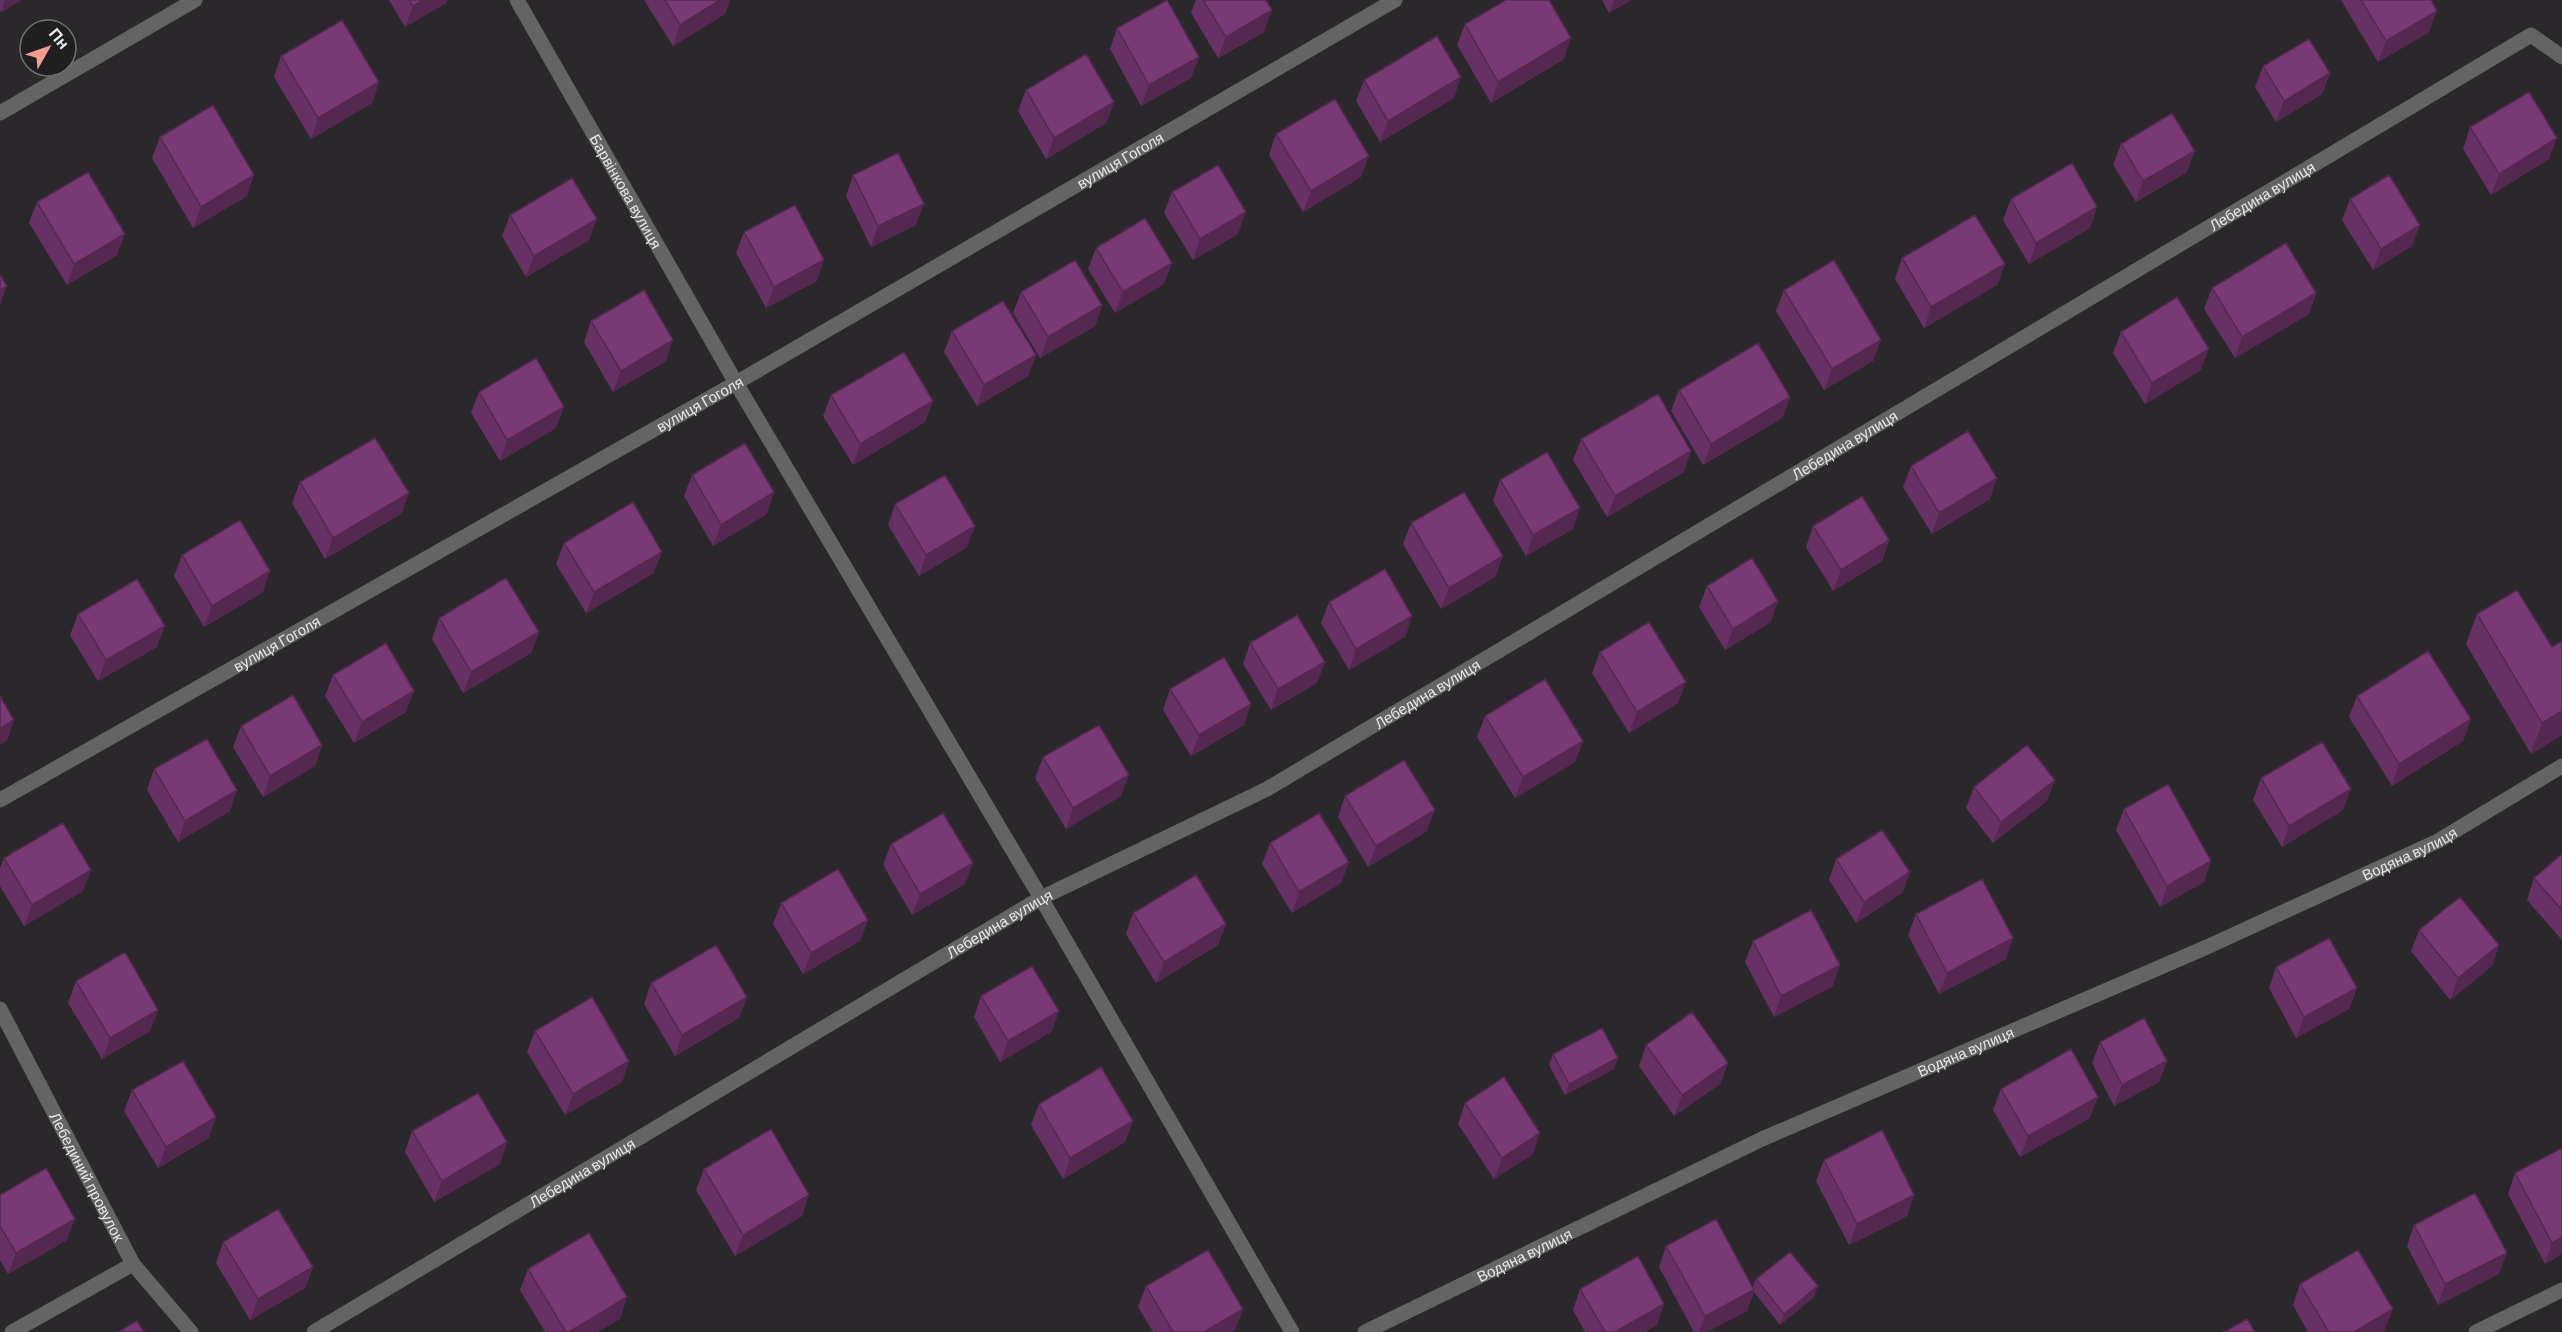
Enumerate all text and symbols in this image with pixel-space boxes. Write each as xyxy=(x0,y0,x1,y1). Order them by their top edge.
north arrow xyxy=(18,18,78,78)
text: Пн xyxy=(46,24,74,52)
street label: вулиця Гоголя xyxy=(1073,128,1166,192)
street label: Барвінкова вулиця xyxy=(586,130,666,251)
street label: Лебедина вулиця xyxy=(2206,157,2318,234)
street label: вулиця Гоголя xyxy=(653,372,746,435)
street label: Лебедина вулиця xyxy=(1788,406,1901,483)
street label: вулиця Гоголя xyxy=(230,611,323,675)
street label: Лебедина вулиця xyxy=(1371,655,1483,732)
street label: Водяна вулиця xyxy=(2359,823,2460,884)
street label: Лебедина вулиця xyxy=(943,885,1055,961)
street label: Водяна вулиця xyxy=(1914,1023,2016,1080)
street label: Лебединий провулок xyxy=(46,1109,129,1245)
street label: Лебедина вулиця xyxy=(526,1134,638,1211)
street label: Водяна вулиця xyxy=(1474,1224,1575,1285)

